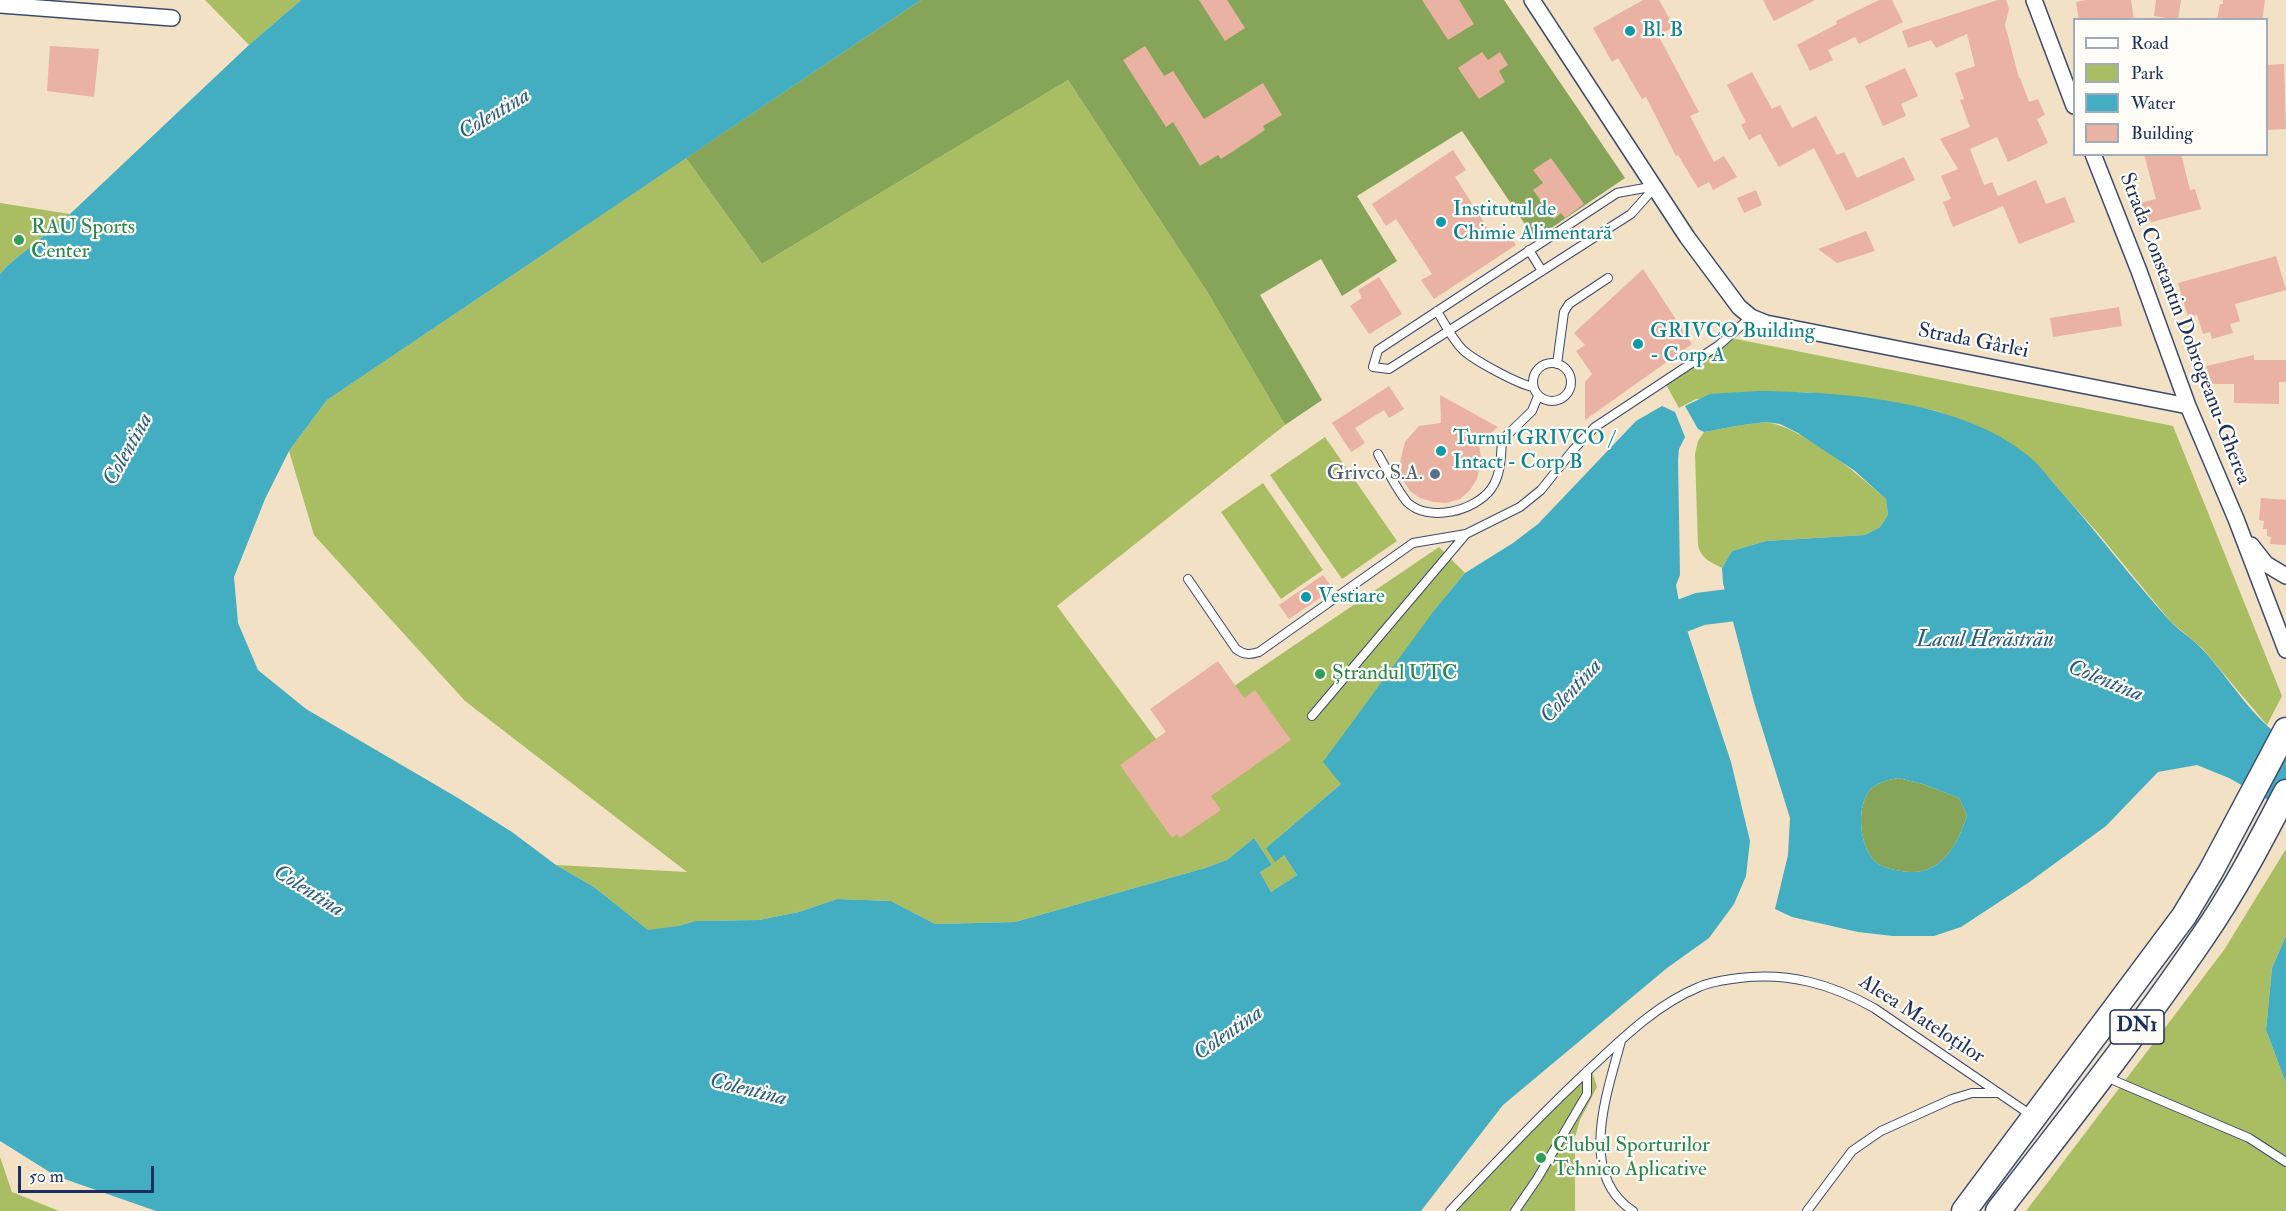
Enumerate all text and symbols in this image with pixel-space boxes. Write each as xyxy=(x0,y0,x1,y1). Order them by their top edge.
place label: Bl. B xyxy=(1642,18,1683,44)
legend xyxy=(2073,18,2268,156)
marker: Bl. B xyxy=(1623,24,1637,38)
text: Road xyxy=(2131,32,2169,55)
text: Park xyxy=(2131,62,2164,85)
water label: Colentina xyxy=(455,83,535,147)
text: Water xyxy=(2131,92,2175,115)
text: Building xyxy=(2131,122,2193,145)
street label: Strada Constantin Dobrogeanu-Gherea xyxy=(2113,170,2255,488)
place label: Institutul de Chimie Alimentară xyxy=(1453,197,1612,247)
place label: RAU Sports Center xyxy=(31,215,135,265)
marker: Institutul de Chimie Alimentară xyxy=(1434,215,1448,229)
marker: RAU Sports Center xyxy=(12,233,26,247)
place label: GRIVCO Building - Corp A xyxy=(1650,319,1815,369)
street label: Strada Gârlei xyxy=(1916,319,2030,365)
marker: GRIVCO Building - Corp A xyxy=(1631,337,1645,351)
water label: Colentina xyxy=(98,409,160,491)
place label: Turnul GRIVCO / Intact - Corp B xyxy=(1453,426,1614,476)
marker: Turnul GRIVCO / Intact - Corp B xyxy=(1434,444,1448,458)
place label: Grivco S.A. xyxy=(1327,461,1423,487)
marker: Grivco S.A. xyxy=(1428,467,1442,481)
place label: Vestiare xyxy=(1318,584,1385,610)
marker: Vestiare xyxy=(1299,590,1313,604)
water label: Lacul Herăstrău xyxy=(1916,628,2054,654)
water label: Colentina xyxy=(1536,654,1608,730)
water label: Colentina xyxy=(2064,655,2146,709)
place label: Ștrandul UTC xyxy=(1332,661,1457,687)
marker: Ștrandul UTC xyxy=(1313,667,1327,681)
water label: Colentina xyxy=(268,860,348,924)
street label: Aleea Mateloților xyxy=(1853,970,1989,1070)
water label: Colentina xyxy=(1189,1001,1269,1067)
road number: DN1 xyxy=(2110,1010,2164,1044)
water label: Colentina xyxy=(707,1069,789,1113)
place label: Clubul Sporturilor Tehnico Aplicative xyxy=(1553,1133,1710,1183)
marker: Clubul Sporturilor Tehnico Aplicative xyxy=(1534,1151,1548,1165)
scale bar xyxy=(21,1154,158,1192)
text: 50 m xyxy=(29,1165,64,1188)

